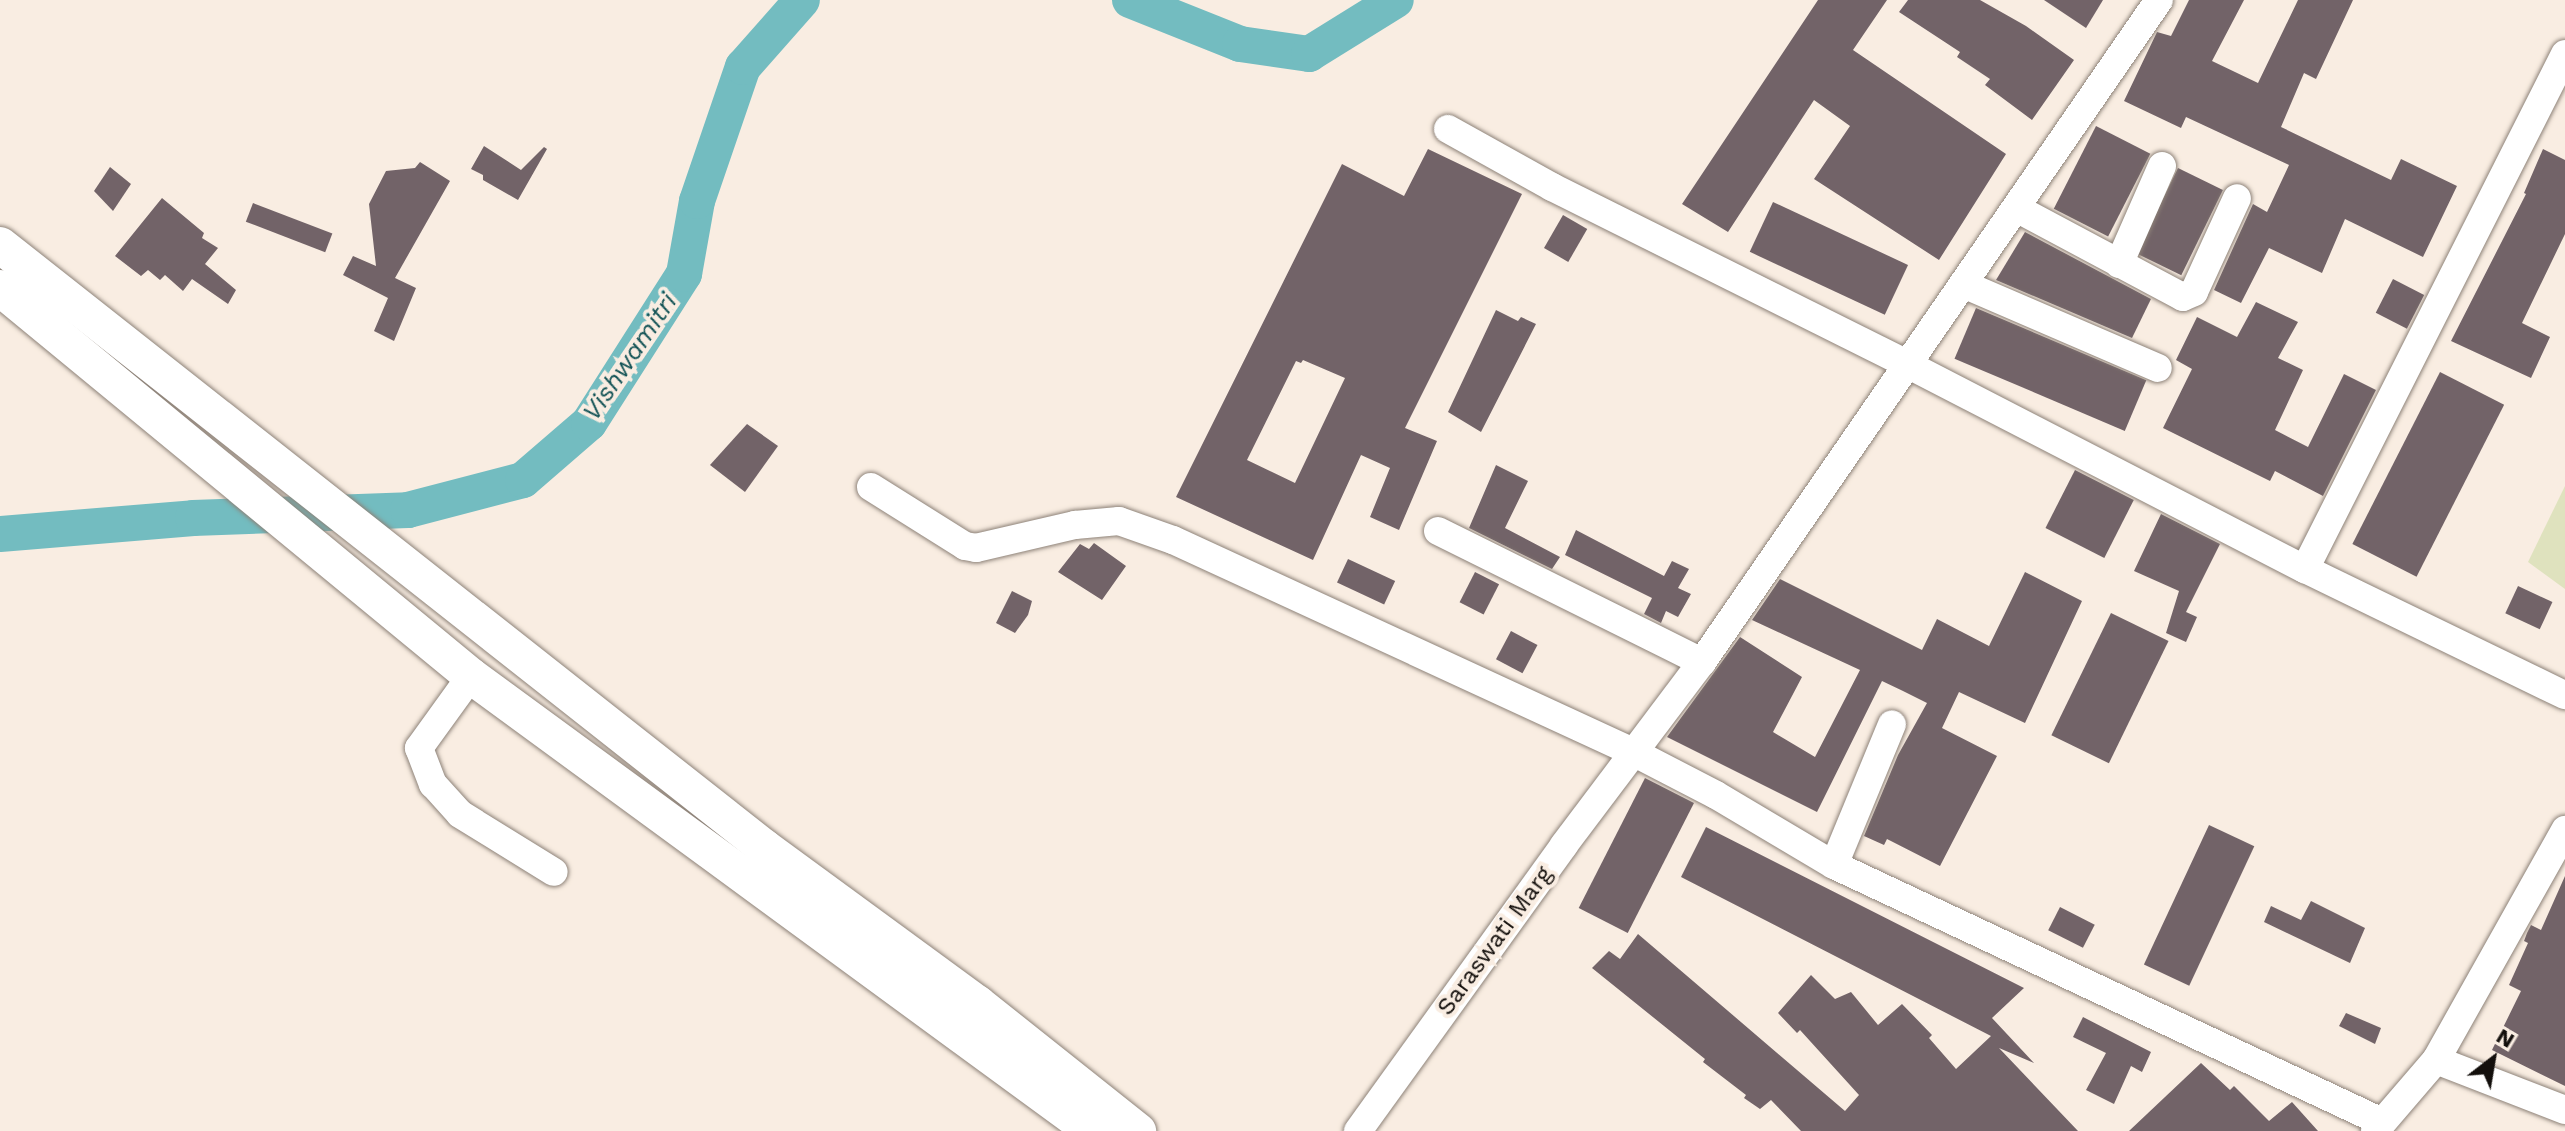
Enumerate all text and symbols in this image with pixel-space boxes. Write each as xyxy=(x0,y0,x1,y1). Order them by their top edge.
water label: Vishwamitri xyxy=(576,288,684,426)
street label: Saraswati Marg xyxy=(1431,861,1559,1021)
north arrow xyxy=(2453,1019,2533,1099)
text: N xyxy=(2492,1023,2519,1053)

